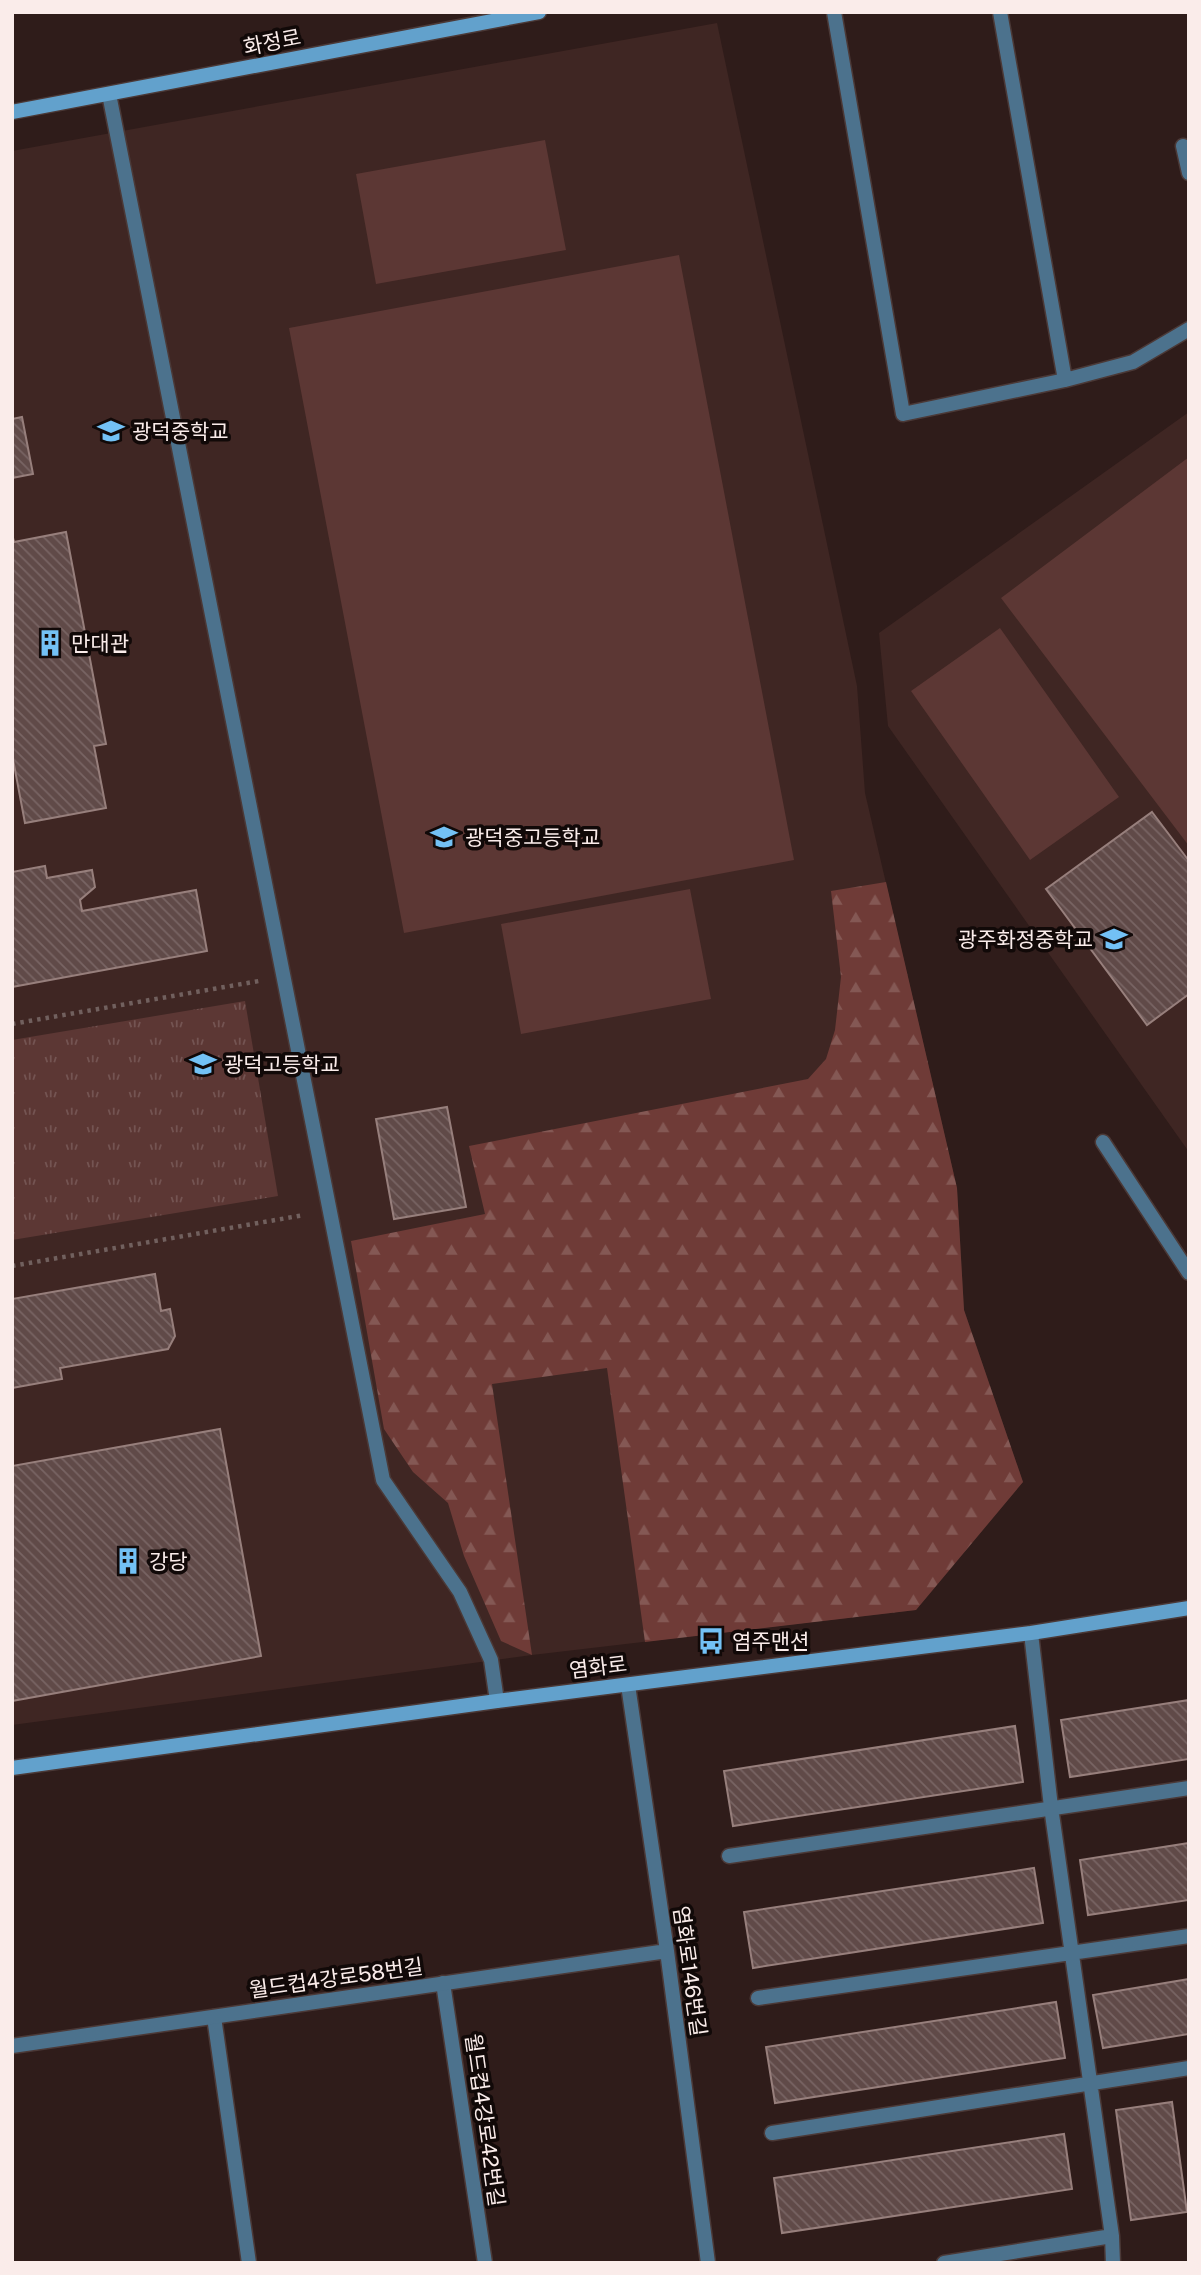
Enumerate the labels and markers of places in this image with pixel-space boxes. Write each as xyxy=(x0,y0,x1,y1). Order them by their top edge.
school or university icon: 광덕중학교 xyxy=(96,416,126,446)
place label: 광덕중학교 xyxy=(132,419,229,444)
building icon: 만대관 xyxy=(35,628,65,658)
place label: 만대관 xyxy=(71,631,129,656)
school or university icon: 광덕중고등학교 xyxy=(429,822,459,852)
place label: 광덕중고등학교 xyxy=(465,825,600,850)
school or university icon: 광주화정중학교 xyxy=(1099,924,1129,954)
place label: 광주화정중학교 xyxy=(958,927,1093,952)
school or university icon: 광덕고등학교 xyxy=(188,1049,218,1079)
place label: 광덕고등학교 xyxy=(224,1052,340,1077)
building icon: 강당 xyxy=(113,1546,143,1576)
place label: 강당 xyxy=(149,1549,188,1574)
bus stop icon: 염주맨션 xyxy=(696,1626,726,1656)
place label: 염주맨션 xyxy=(732,1629,809,1654)

